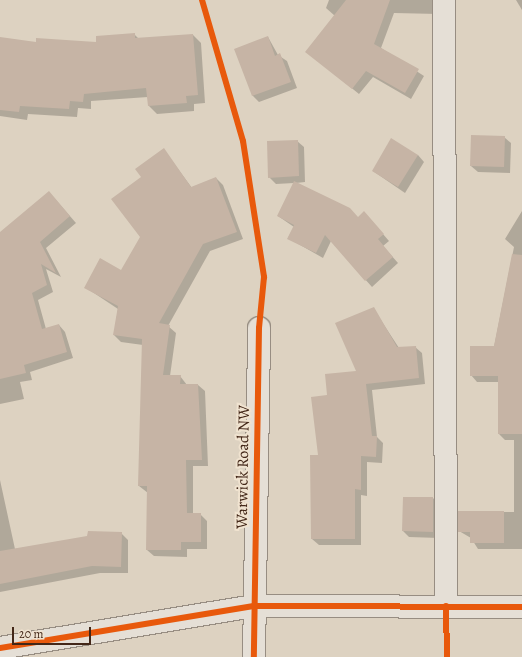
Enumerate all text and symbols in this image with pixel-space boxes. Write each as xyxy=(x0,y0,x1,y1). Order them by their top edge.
street label: Warwick Road NW xyxy=(232,405,254,529)
scale bar xyxy=(14,619,93,645)
text: 20 m xyxy=(19,626,43,642)

